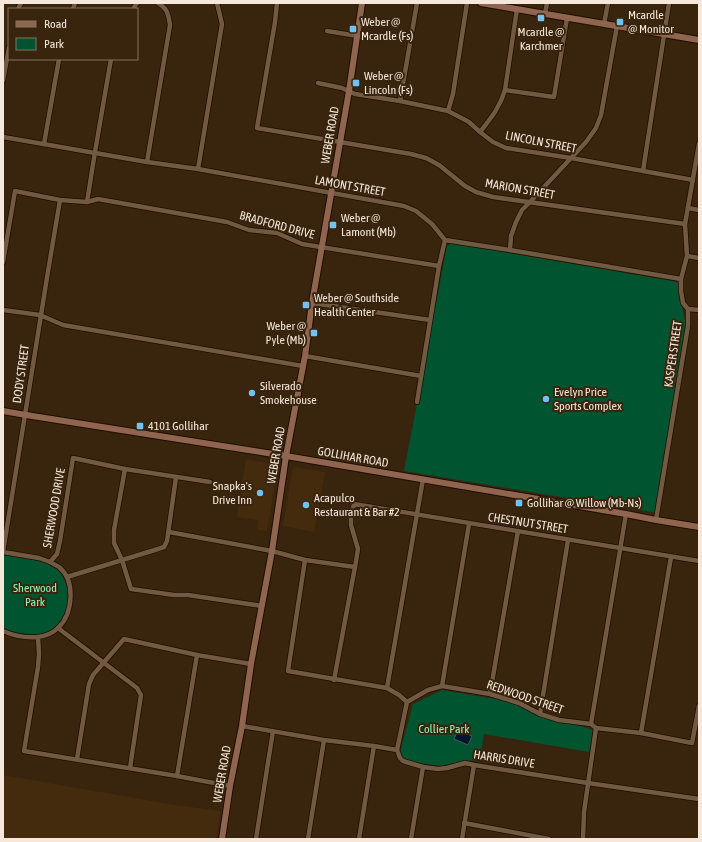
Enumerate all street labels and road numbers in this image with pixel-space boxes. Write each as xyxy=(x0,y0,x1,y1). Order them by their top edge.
street label: WEBER ROAD xyxy=(318,105,342,165)
street label: LINCOLN STREET xyxy=(504,128,578,156)
street label: LAMONT STREET xyxy=(314,173,387,199)
street label: MARION STREET xyxy=(484,176,557,202)
street label: BRADFORD DRIVE xyxy=(238,208,316,242)
street label: KASPER STREET xyxy=(661,319,685,388)
street label: DODY STREET xyxy=(10,343,32,404)
street label: WEBER ROAD xyxy=(264,425,288,485)
street label: GOLLIHAR ROAD xyxy=(316,444,390,470)
street label: SHERWOOD DRIVE xyxy=(40,467,68,549)
street label: CHESTNUT STREET xyxy=(487,510,570,536)
street label: REDWOOD STREET xyxy=(485,677,566,717)
street label: WEBER ROAD xyxy=(210,744,234,804)
street label: HARRIS DRIVE xyxy=(473,747,535,771)

